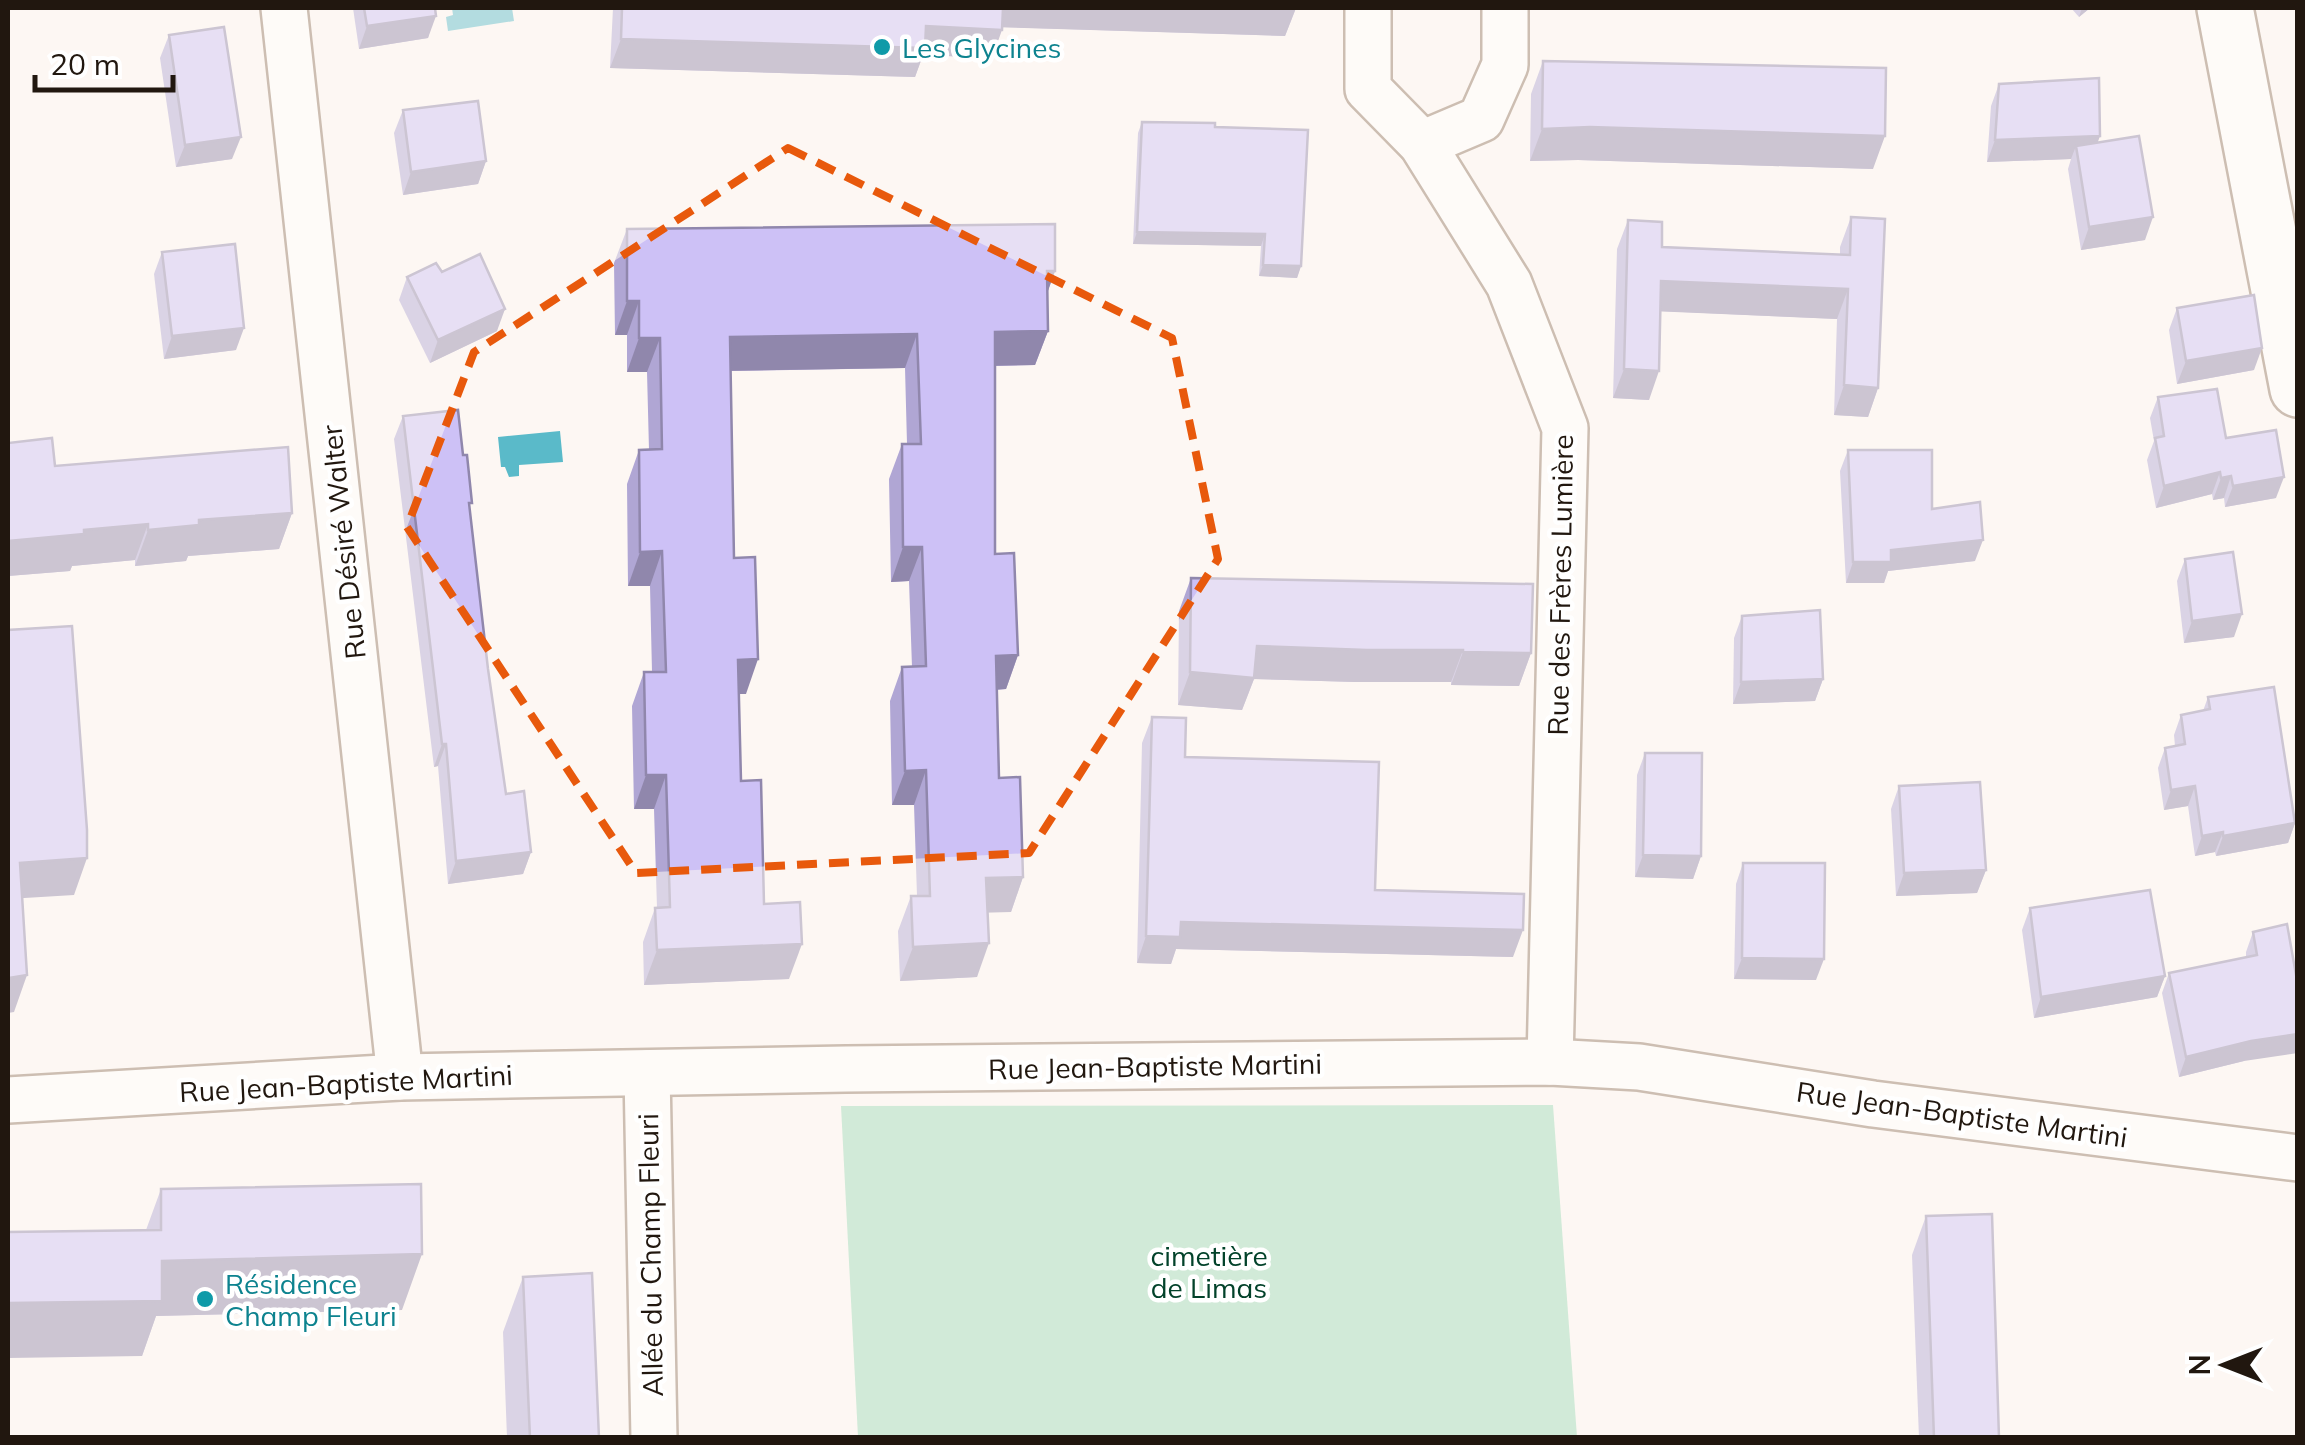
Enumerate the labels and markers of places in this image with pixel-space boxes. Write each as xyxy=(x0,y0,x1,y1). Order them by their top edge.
place label: Les Glycines xyxy=(902,30,1061,65)
marker: Les Glycines xyxy=(871,36,893,58)
place label: Résidence Champ Fleuri xyxy=(225,1266,397,1333)
marker: Résidence Champ Fleuri xyxy=(194,1288,216,1310)

